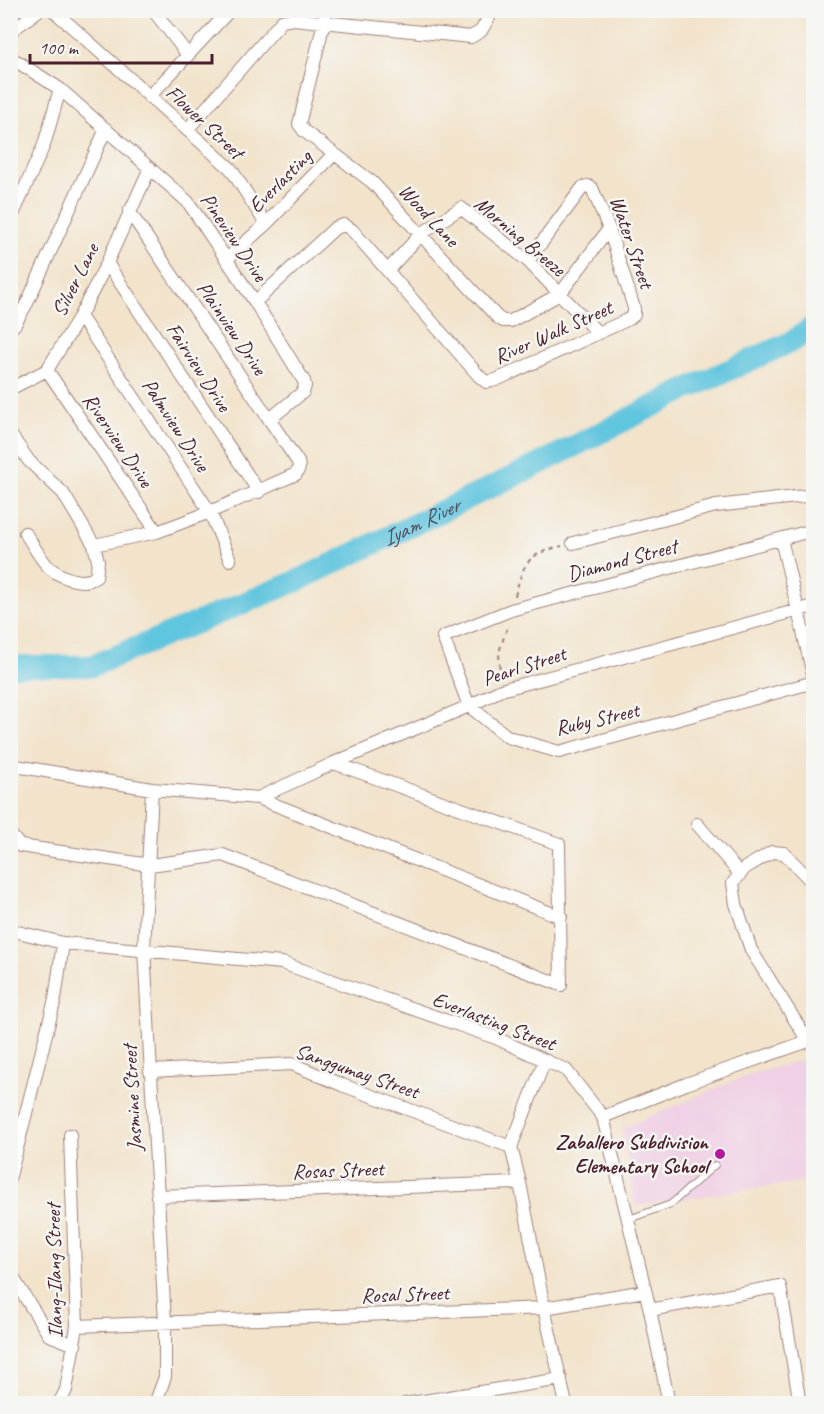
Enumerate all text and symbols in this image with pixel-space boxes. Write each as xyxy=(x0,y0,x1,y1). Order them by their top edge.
scale bar xyxy=(30,27,212,65)
text: 100 m xyxy=(39,37,80,59)
street label: Flower Street xyxy=(161,79,252,167)
street label: Everlasting xyxy=(243,143,318,218)
street label: Wood Lane xyxy=(393,178,466,254)
street label: Pineview Drive xyxy=(195,188,274,287)
street label: Morning Breeze xyxy=(469,190,572,282)
street label: Water Street xyxy=(604,192,661,294)
street label: Silver Lane xyxy=(46,237,105,321)
street label: Plainview Drive xyxy=(191,276,273,381)
street label: River Walk Street xyxy=(490,294,618,370)
street label: Fairview Drive xyxy=(161,318,238,417)
street label: Palmview Drive xyxy=(136,374,216,477)
street label: Riverview Drive xyxy=(77,388,160,493)
water label: Iyam River xyxy=(378,490,468,553)
street label: Diamond Street xyxy=(564,532,683,587)
street label: Pearl Street xyxy=(479,640,571,692)
street label: Ruby Street xyxy=(553,696,643,741)
street label: Everlasting Street xyxy=(429,986,561,1057)
street label: Sanggumay Street xyxy=(292,1038,424,1105)
street label: Jasmine Street xyxy=(116,1041,148,1153)
place label: Zaballero Subdivision Elementary School xyxy=(555,1129,712,1179)
marker: Zaballero Subdivision Elementary School xyxy=(713,1147,727,1161)
street label: Rosas Street xyxy=(292,1155,386,1185)
street label: Ilang-Ilang Street xyxy=(40,1200,68,1339)
street label: Rosal Street xyxy=(361,1279,451,1309)

